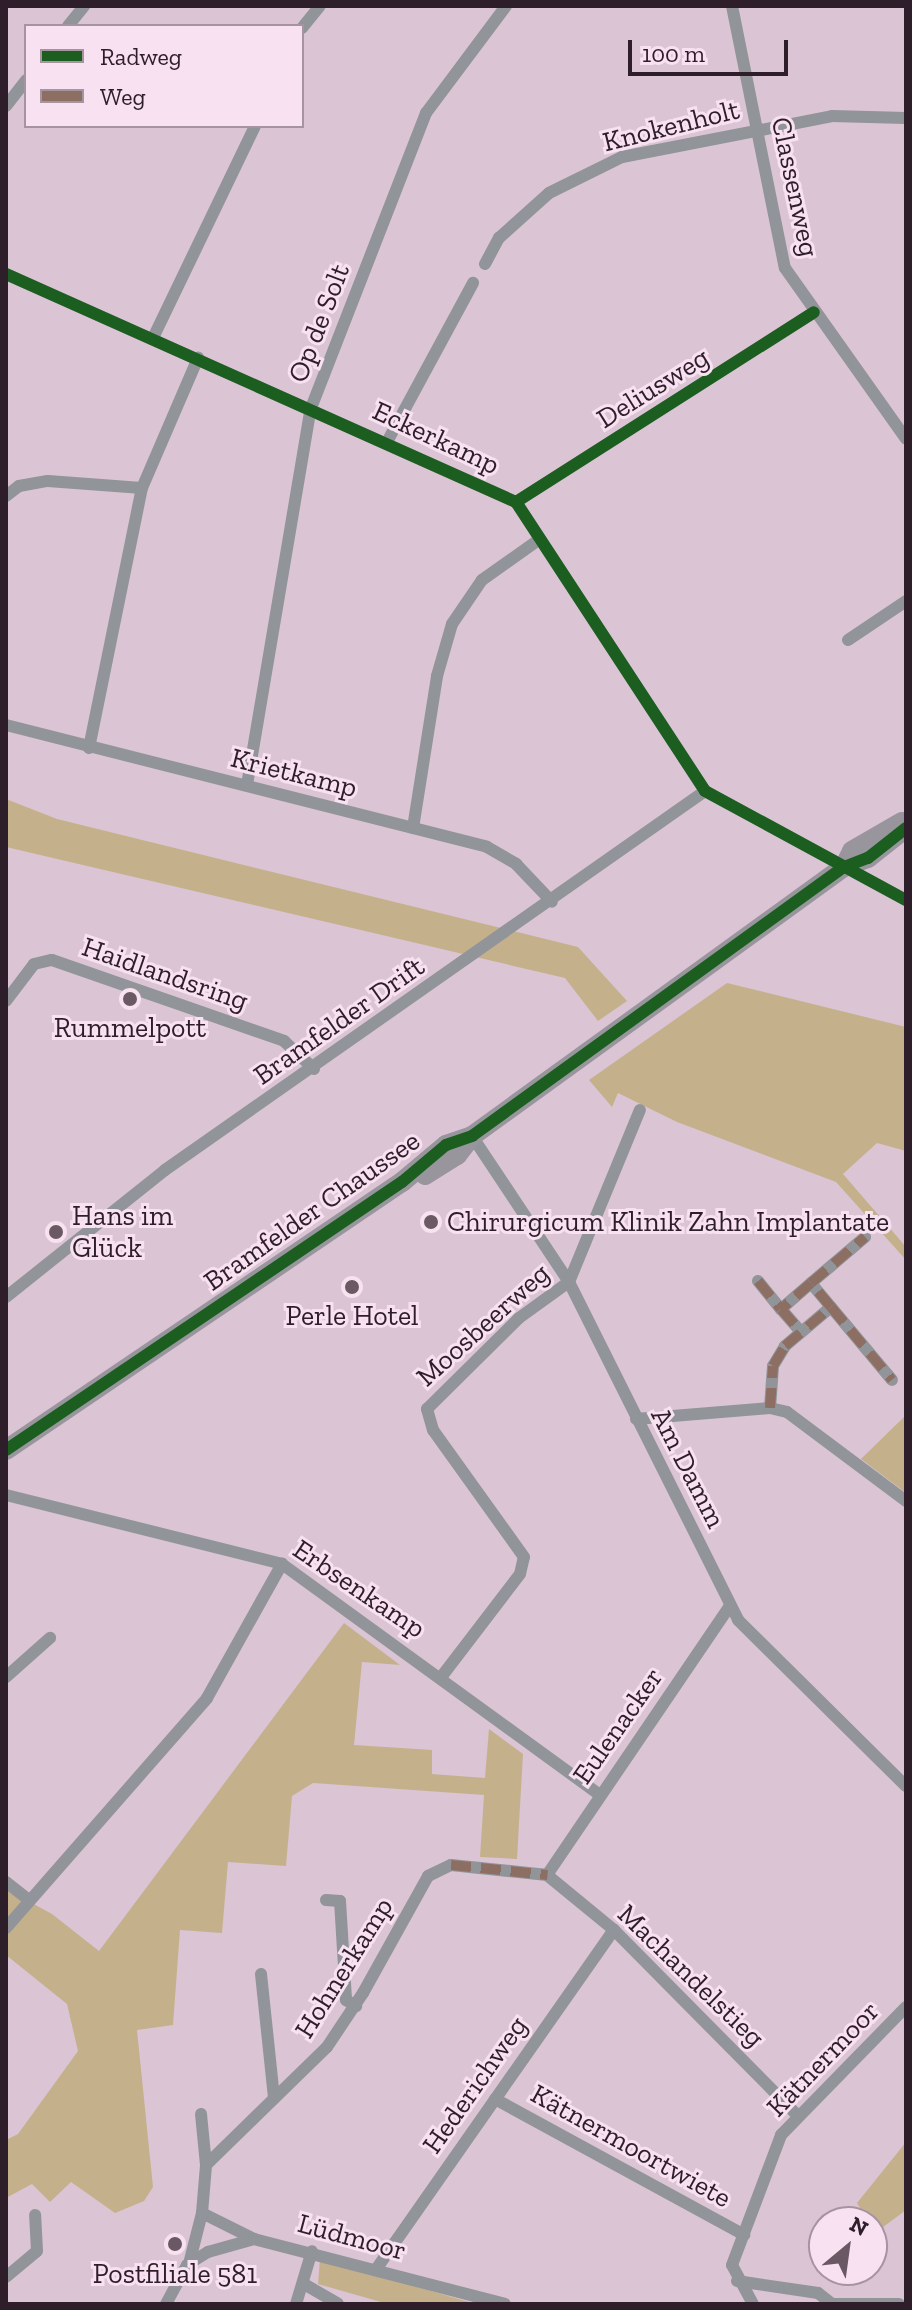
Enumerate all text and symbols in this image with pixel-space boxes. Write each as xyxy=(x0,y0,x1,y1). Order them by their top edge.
legend xyxy=(24,24,304,128)
scale bar xyxy=(632,24,792,74)
text: 100 m xyxy=(642,39,705,68)
text: Radweg xyxy=(100,42,182,71)
text: Weg xyxy=(100,82,146,111)
street label: Knokenholt xyxy=(599,93,743,159)
street label: Classenweg xyxy=(764,114,826,260)
street label: Op de Solt xyxy=(281,259,357,387)
street label: Deliusweg xyxy=(591,340,715,436)
street label: Eckerkamp xyxy=(367,394,505,482)
street label: Krietkamp xyxy=(227,741,361,805)
street label: Haidlandsring xyxy=(78,930,252,1018)
street label: Bramfelder Drift xyxy=(247,950,431,1092)
marker: Rummelpott xyxy=(121,990,139,1008)
place label: Rummelpott xyxy=(54,1011,206,1045)
street label: Bramfelder Chaussee xyxy=(197,1124,427,1298)
place label: Hans im Glück xyxy=(72,1199,173,1265)
place label: Chirurgicum Klinik Zahn Implantate xyxy=(447,1205,889,1239)
marker: Chirurgicum Klinik Zahn Implantate xyxy=(422,1213,440,1231)
marker: Hans im Glück xyxy=(47,1223,65,1241)
street label: Moosbeerweg xyxy=(409,1256,557,1394)
marker: Perle Hotel xyxy=(343,1278,361,1296)
place label: Perle Hotel xyxy=(286,1299,418,1333)
street label: Am Damm xyxy=(643,1402,733,1534)
street label: Erbsenkamp xyxy=(286,1532,432,1646)
street label: Eulenacker xyxy=(566,1661,670,1791)
street label: Hohnerkamp xyxy=(288,1892,400,2044)
street label: Machandelstieg xyxy=(611,1898,771,2054)
street label: Kätnermoor xyxy=(760,1994,886,2124)
street label: Hederichweg xyxy=(415,2010,535,2160)
street label: Kätnermoortwiete xyxy=(525,2077,737,2215)
street label: Lüdmoor xyxy=(294,2206,410,2268)
north arrow xyxy=(808,2206,888,2286)
text: N xyxy=(845,2210,873,2242)
marker: Postfiliale 581 xyxy=(166,2235,184,2253)
place label: Postfiliale 581 xyxy=(93,2257,257,2291)

